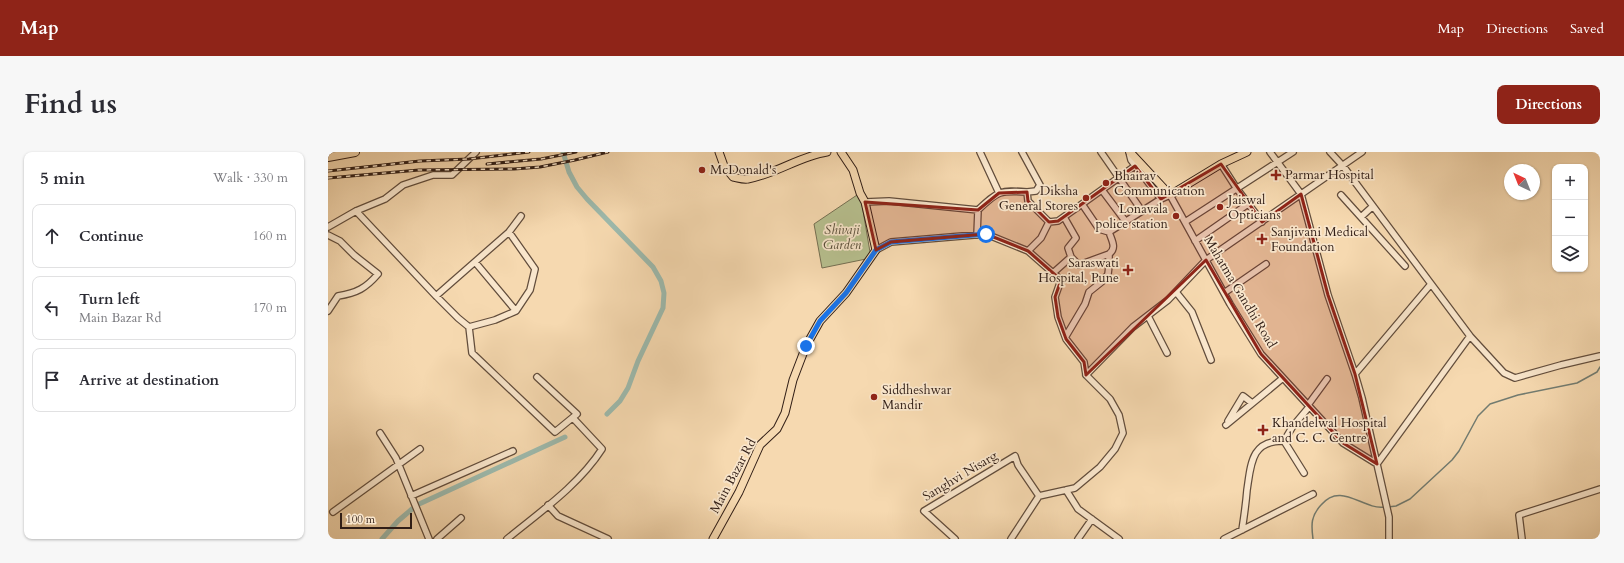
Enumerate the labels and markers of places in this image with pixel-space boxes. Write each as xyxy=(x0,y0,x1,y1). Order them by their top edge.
place label: McDonald's xyxy=(710,161,776,179)
marker: McDonald's xyxy=(697,165,707,175)
place label: Parmar Hospital xyxy=(1285,166,1374,184)
place label: Bhairav Communication xyxy=(1114,167,1205,200)
marker: Parmar Hospital xyxy=(1270,169,1282,181)
marker: Bhairav Communication xyxy=(1101,178,1111,188)
place label: Diksha General Stores xyxy=(999,182,1078,215)
place label: Jaiswal Opticians xyxy=(1226,191,1281,224)
marker: Diksha General Stores xyxy=(1081,193,1091,203)
place label: Lonavala police station xyxy=(1096,200,1169,233)
marker: Jaiswal Opticians xyxy=(1215,202,1225,212)
marker: Lonavala police station xyxy=(1171,211,1181,221)
place label: Sanjivani Medical Foundation xyxy=(1271,223,1369,256)
marker: Sanjivani Medical Foundation xyxy=(1256,233,1268,245)
place label: Saraswati Hospital, Pune xyxy=(1038,254,1119,287)
marker: Saraswati Hospital, Pune xyxy=(1122,264,1134,276)
place label: Siddheshwar Mandir xyxy=(882,381,952,414)
marker: Siddheshwar Mandir xyxy=(869,392,879,402)
place label: Khandelwal Hospital and C. C. Centre xyxy=(1272,414,1387,447)
marker: Khandelwal Hospital and C. C. Centre xyxy=(1257,424,1269,436)

